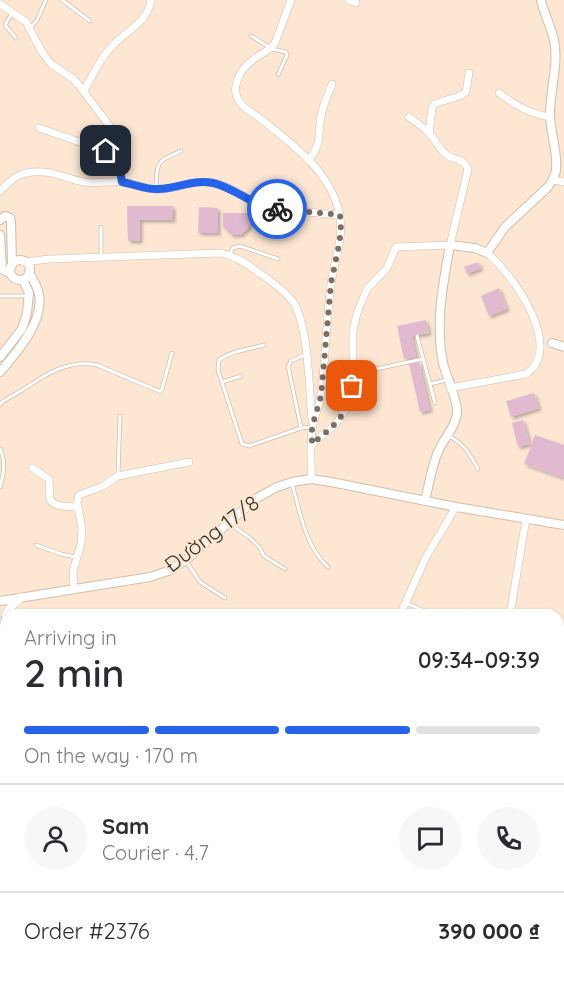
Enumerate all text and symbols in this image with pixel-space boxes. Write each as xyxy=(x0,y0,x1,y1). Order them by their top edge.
pin xyxy=(80,125,131,176)
icon: home xyxy=(89,134,122,167)
courier xyxy=(247,179,307,239)
icon: bike xyxy=(261,193,294,226)
pin xyxy=(326,360,377,411)
icon: bag xyxy=(335,369,368,402)
street label: Đường 17/8 xyxy=(159,489,264,577)
text: Arriving in xyxy=(24,625,117,650)
text: 09:34–09:39 xyxy=(418,646,540,674)
text: 2 min xyxy=(24,648,125,697)
text: On the way · 170 m xyxy=(24,743,198,768)
button: person xyxy=(24,807,87,870)
button: chat xyxy=(399,807,462,870)
button: phone xyxy=(477,807,540,870)
text: Sam xyxy=(102,812,149,840)
text: Courier · 4.7 xyxy=(102,840,209,865)
text: Order #2376 xyxy=(24,917,150,945)
text: 390 000 ₫ xyxy=(438,917,540,945)

